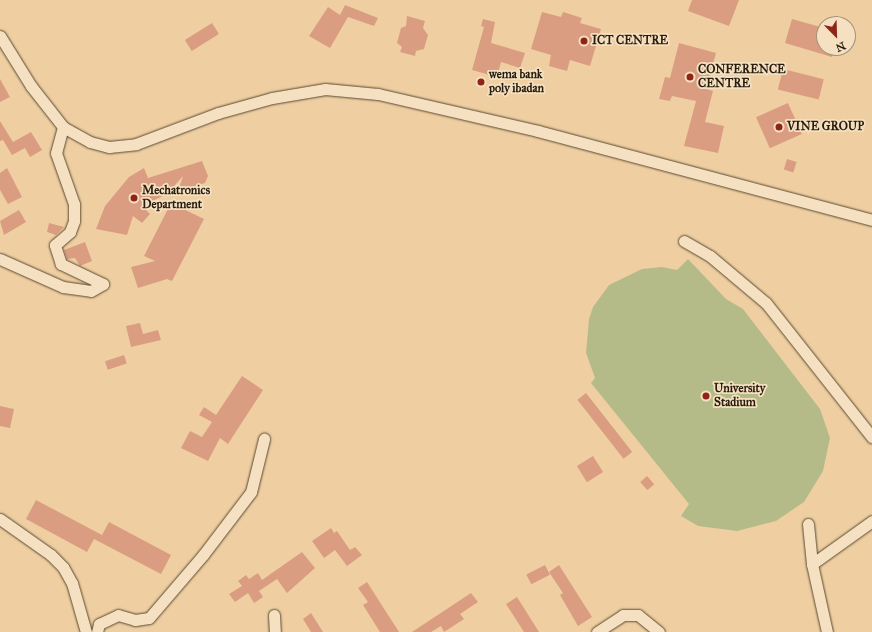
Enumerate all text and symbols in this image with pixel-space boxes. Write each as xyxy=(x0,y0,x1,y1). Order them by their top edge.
north arrow xyxy=(816,16,856,56)
place label: ICT CENTRE xyxy=(592,34,668,48)
marker: ICT CENTRE xyxy=(579,36,589,46)
text: N xyxy=(834,39,847,54)
place label: CONFERENCE CENTRE xyxy=(698,63,786,91)
place label: wema bank poly ibadan xyxy=(489,68,544,96)
marker: CONFERENCE CENTRE xyxy=(685,72,695,82)
marker: wema bank poly ibadan xyxy=(476,77,486,87)
place label: VINE GROUP xyxy=(787,120,864,134)
marker: VINE GROUP xyxy=(774,122,784,132)
place label: Mechatronics Department xyxy=(142,184,210,212)
marker: Mechatronics Department xyxy=(129,193,139,203)
place label: University Stadium xyxy=(714,382,765,410)
marker: University Stadium xyxy=(701,391,711,401)

